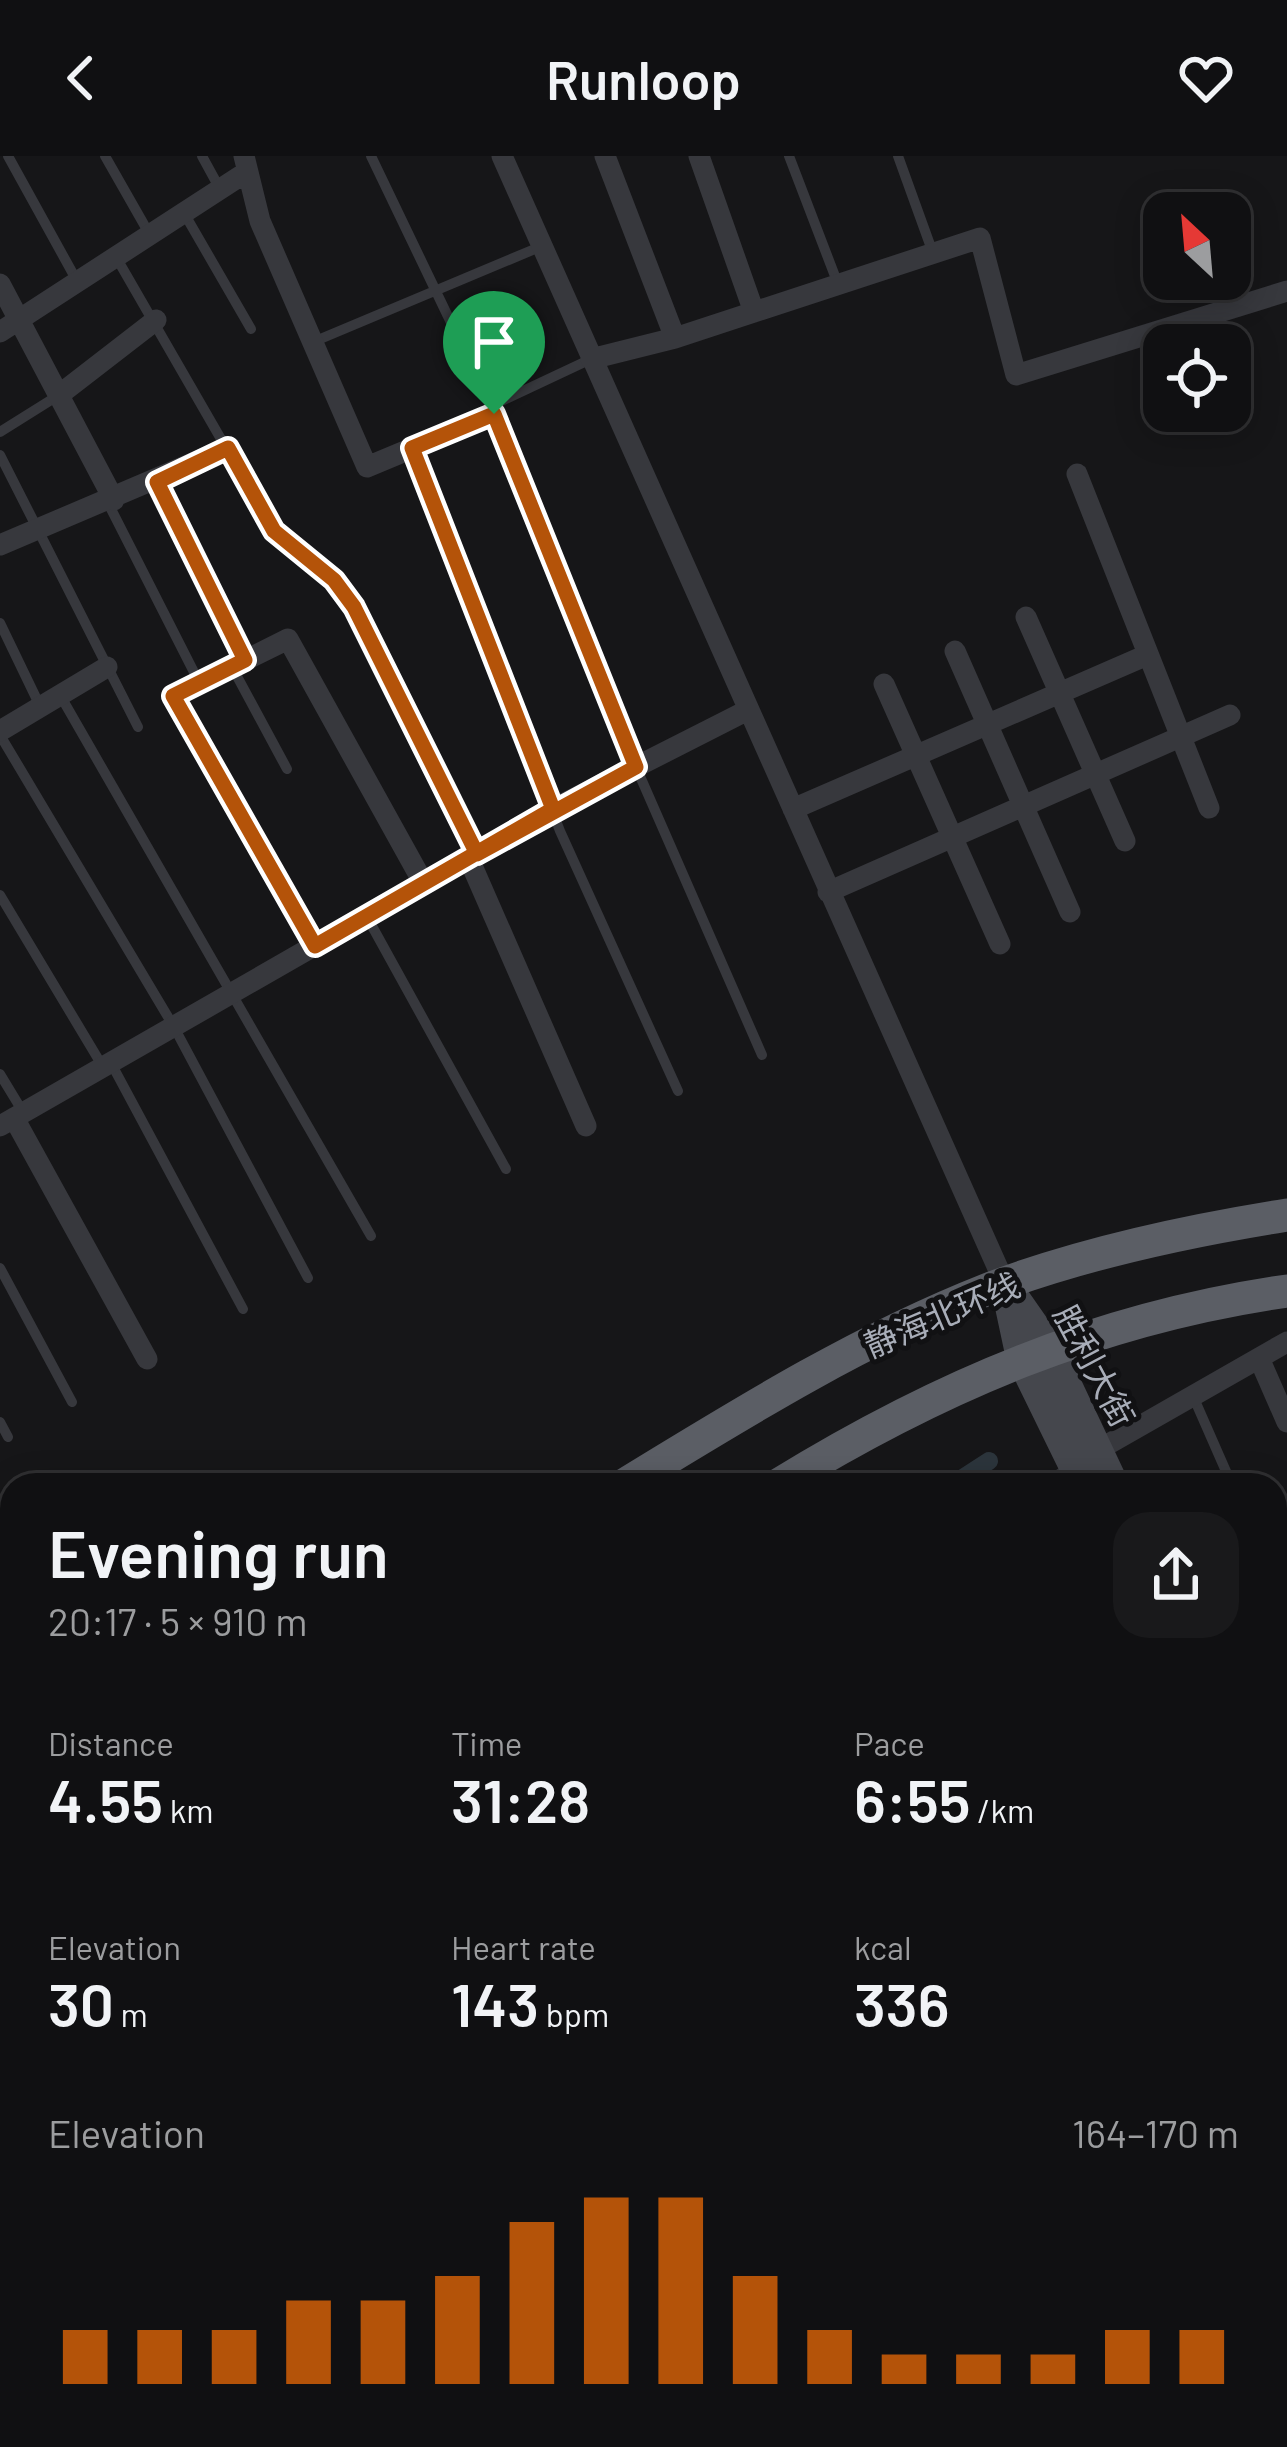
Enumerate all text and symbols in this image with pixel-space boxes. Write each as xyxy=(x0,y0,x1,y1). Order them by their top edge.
icon: back xyxy=(48,45,114,111)
icon: heart xyxy=(1173,45,1239,111)
text: Runloop xyxy=(546,46,741,111)
north arrow xyxy=(1143,192,1251,300)
map controls xyxy=(1143,192,1251,432)
pin xyxy=(443,291,545,414)
icon: arrive xyxy=(461,309,527,375)
button: locate xyxy=(1143,324,1251,432)
street label: 静海北环线 xyxy=(858,1263,1025,1365)
street label: 胜利大街 xyxy=(1046,1298,1144,1433)
text: Evening run xyxy=(48,1512,389,1591)
button: share xyxy=(1113,1512,1239,1638)
text: 20:17 · 5 × 910 m xyxy=(48,1597,307,1644)
text: Distance xyxy=(48,1723,174,1763)
text: Time xyxy=(451,1723,522,1763)
text: Pace xyxy=(854,1723,925,1763)
text: 4.55 xyxy=(48,1763,163,1835)
text: 31:28 xyxy=(451,1763,590,1835)
text: 6:55 xyxy=(854,1763,971,1835)
text: km xyxy=(163,1790,214,1830)
text: /km xyxy=(971,1790,1034,1830)
text: Elevation xyxy=(48,1927,181,1967)
text: Heart rate xyxy=(451,1927,596,1967)
text: kcal xyxy=(854,1927,912,1967)
text: 30 xyxy=(48,1967,114,2039)
text: 143 xyxy=(451,1967,539,2039)
text: 336 xyxy=(854,1967,949,2039)
text: m xyxy=(114,1994,148,2034)
text: bpm xyxy=(539,1994,609,2034)
text: Elevation xyxy=(48,2109,205,2156)
text: 164–170 m xyxy=(1072,2109,1239,2156)

